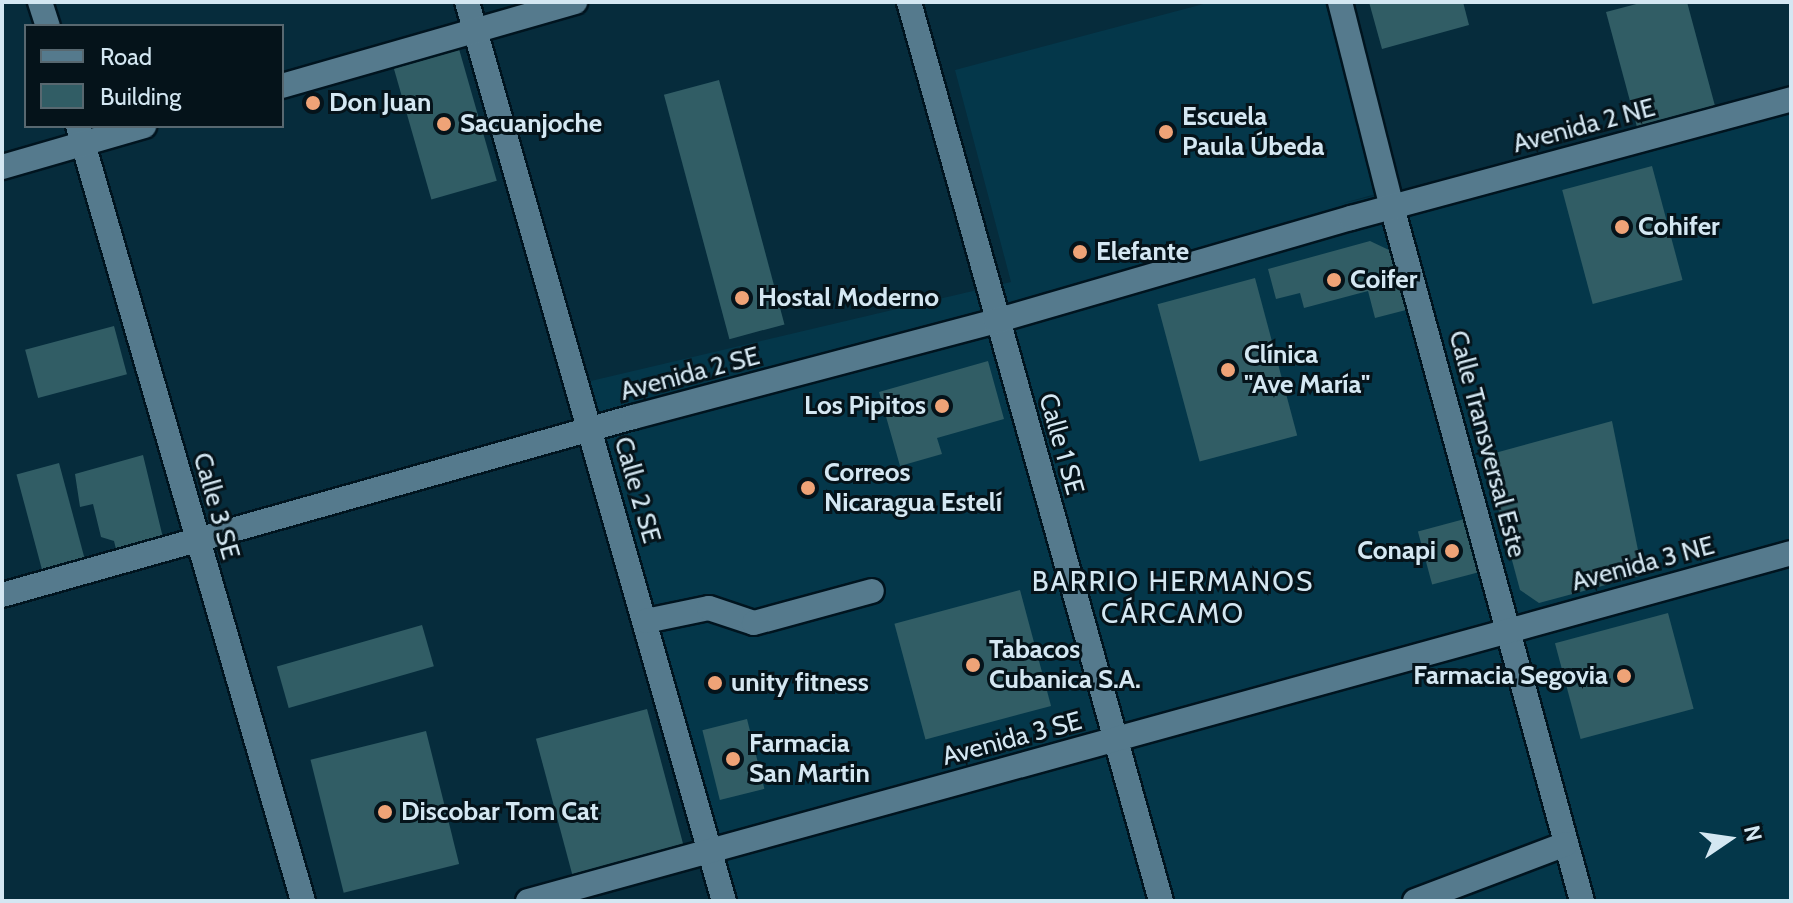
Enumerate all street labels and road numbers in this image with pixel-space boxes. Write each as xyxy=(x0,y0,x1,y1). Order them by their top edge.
street label: Avenida 2 NE xyxy=(1509,92,1659,160)
street label: Calle Transversal Este xyxy=(1442,327,1532,561)
street label: Avenida 2 SE xyxy=(617,340,763,408)
street label: Calle 1 SE xyxy=(1032,390,1090,498)
street label: Calle 2 SE xyxy=(607,433,667,547)
street label: Calle 3 SE xyxy=(186,449,246,563)
street label: Avenida 3 NE xyxy=(1568,530,1718,598)
street label: Avenida 3 SE xyxy=(939,705,1085,773)

